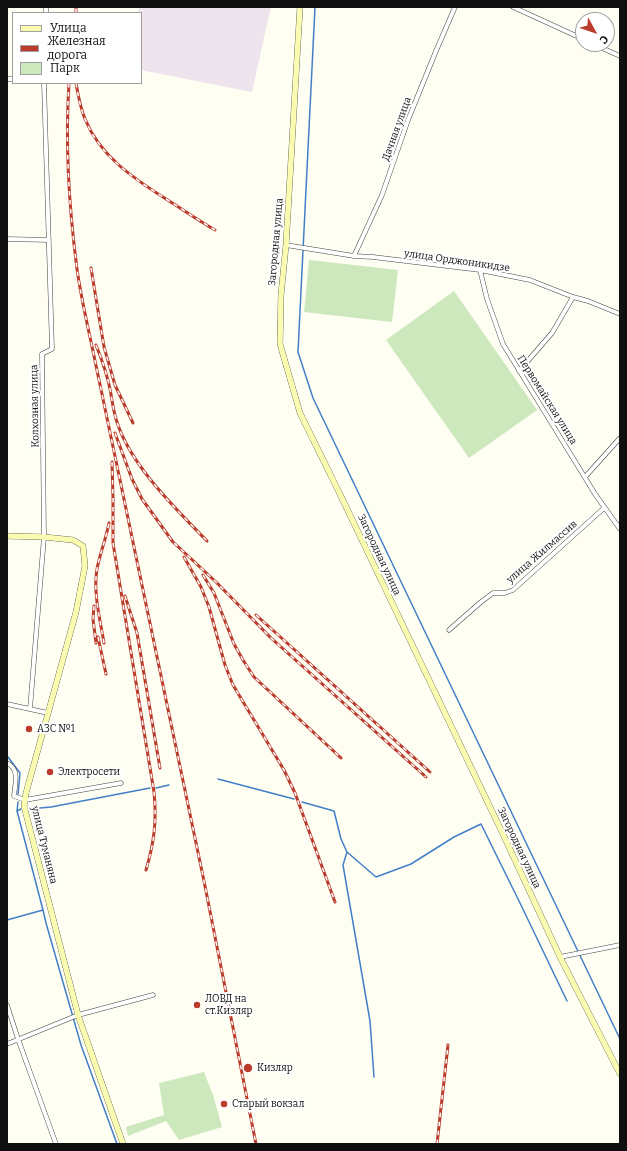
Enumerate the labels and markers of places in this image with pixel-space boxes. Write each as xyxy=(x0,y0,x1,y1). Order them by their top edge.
place label: АЗС №1 xyxy=(37,723,75,735)
marker: АЗС №1 xyxy=(24,724,34,734)
place label: Электросети xyxy=(58,766,120,778)
marker: Электросети xyxy=(45,767,55,777)
place label: ЛОВД на ст.Кизляр xyxy=(205,993,252,1016)
marker: ЛОВД на ст.Кизляр xyxy=(192,1000,202,1010)
marker: Кизляр xyxy=(242,1062,254,1074)
place label: Кизляр xyxy=(257,1062,293,1074)
place label: Старый вокзал xyxy=(232,1098,304,1110)
marker: Старый вокзал xyxy=(219,1099,229,1109)

